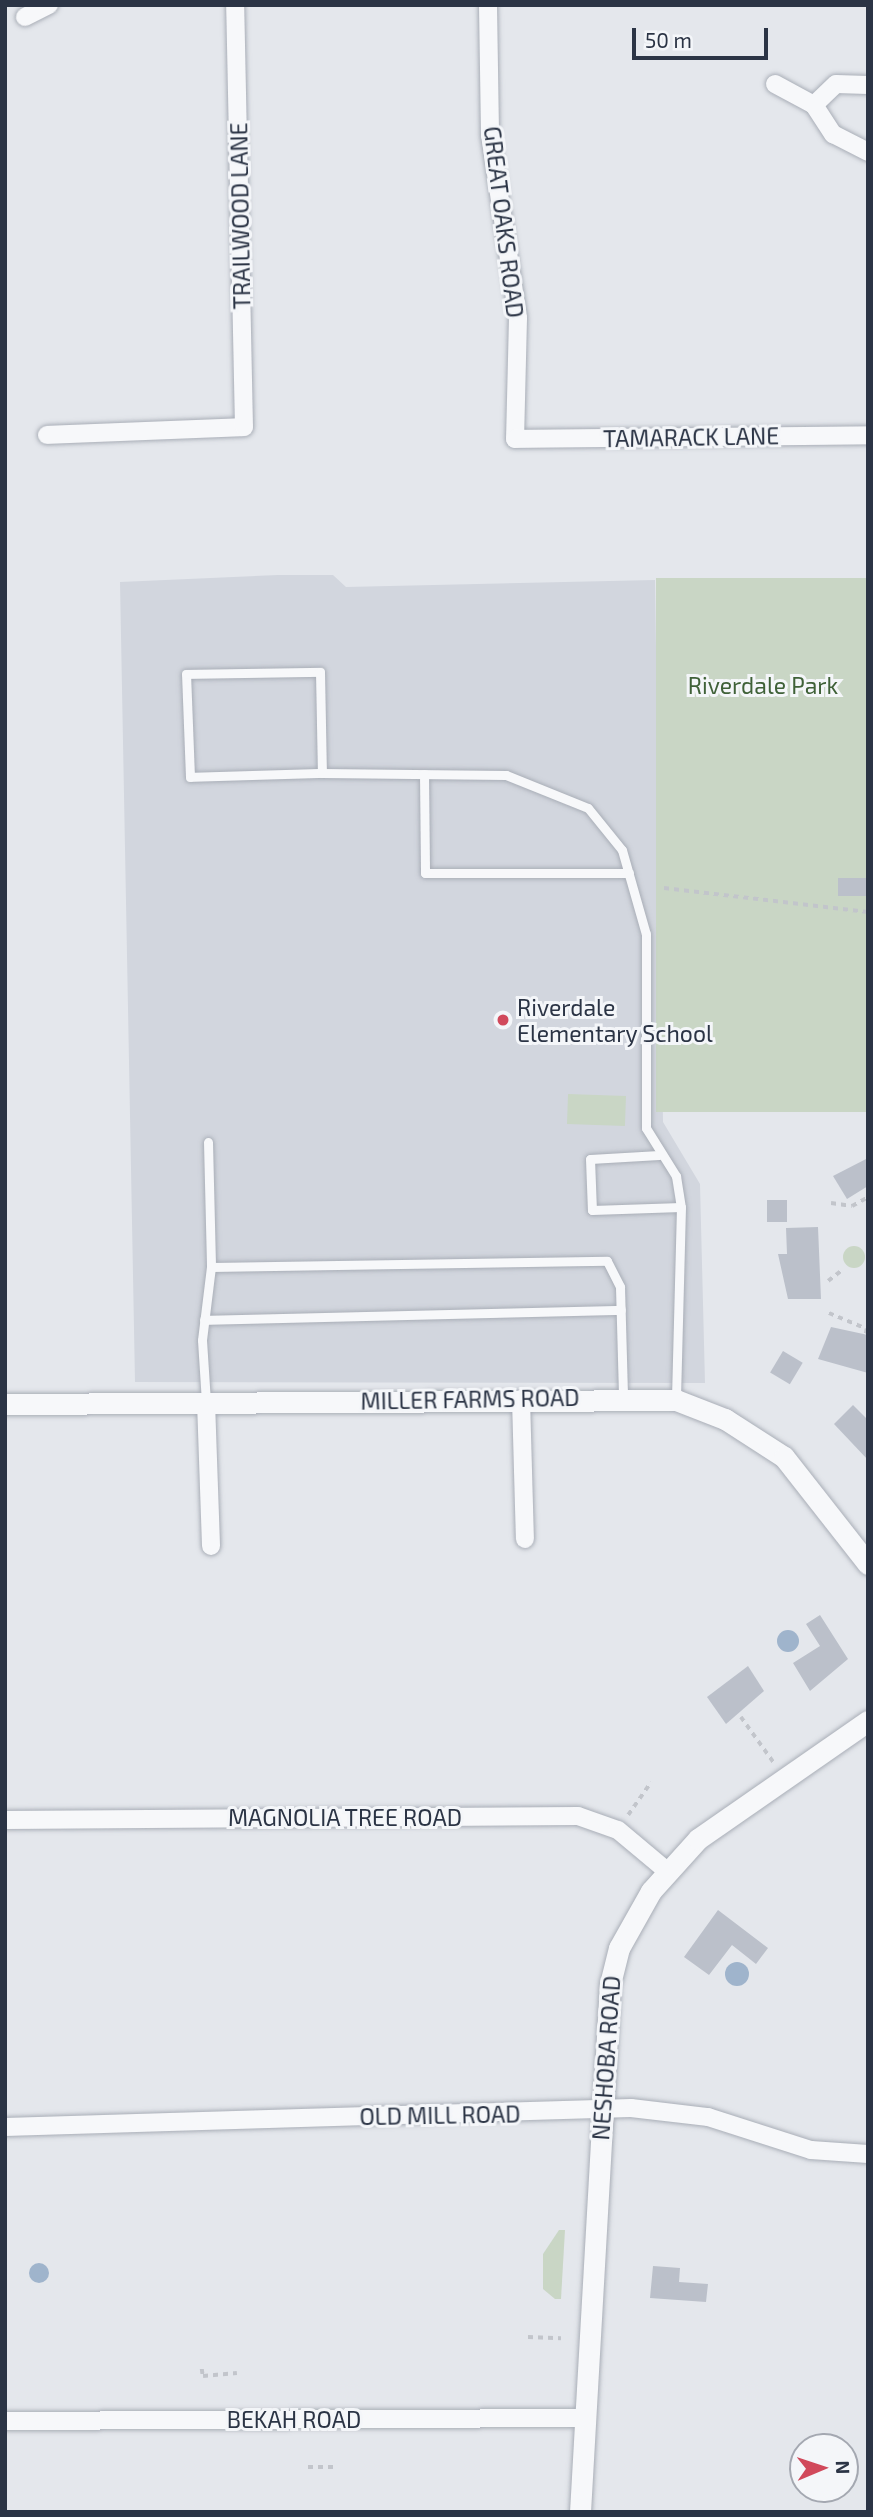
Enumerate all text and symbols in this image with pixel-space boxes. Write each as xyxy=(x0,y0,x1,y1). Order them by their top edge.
scale bar xyxy=(635,14,772,58)
text: 50 m xyxy=(645,27,692,52)
street label: TRAILWOOD LANE xyxy=(225,122,255,310)
street label: GREAT OAKS ROAD xyxy=(479,124,529,320)
street label: TAMARACK LANE xyxy=(603,422,779,452)
park label: Riverdale Park xyxy=(688,671,838,699)
place label: Riverdale Elementary School xyxy=(517,993,713,1047)
marker: Riverdale Elementary School xyxy=(495,1012,511,1028)
street label: MILLER FARMS ROAD xyxy=(360,1383,580,1415)
street label: MAGNOLIA TREE ROAD xyxy=(227,1803,463,1831)
street label: NESHOBA ROAD xyxy=(586,1974,626,2142)
street label: OLD MILL ROAD xyxy=(359,2100,521,2130)
street label: BEKAH ROAD xyxy=(227,2405,361,2433)
north arrow xyxy=(789,2433,859,2503)
text: N xyxy=(832,2460,855,2475)

